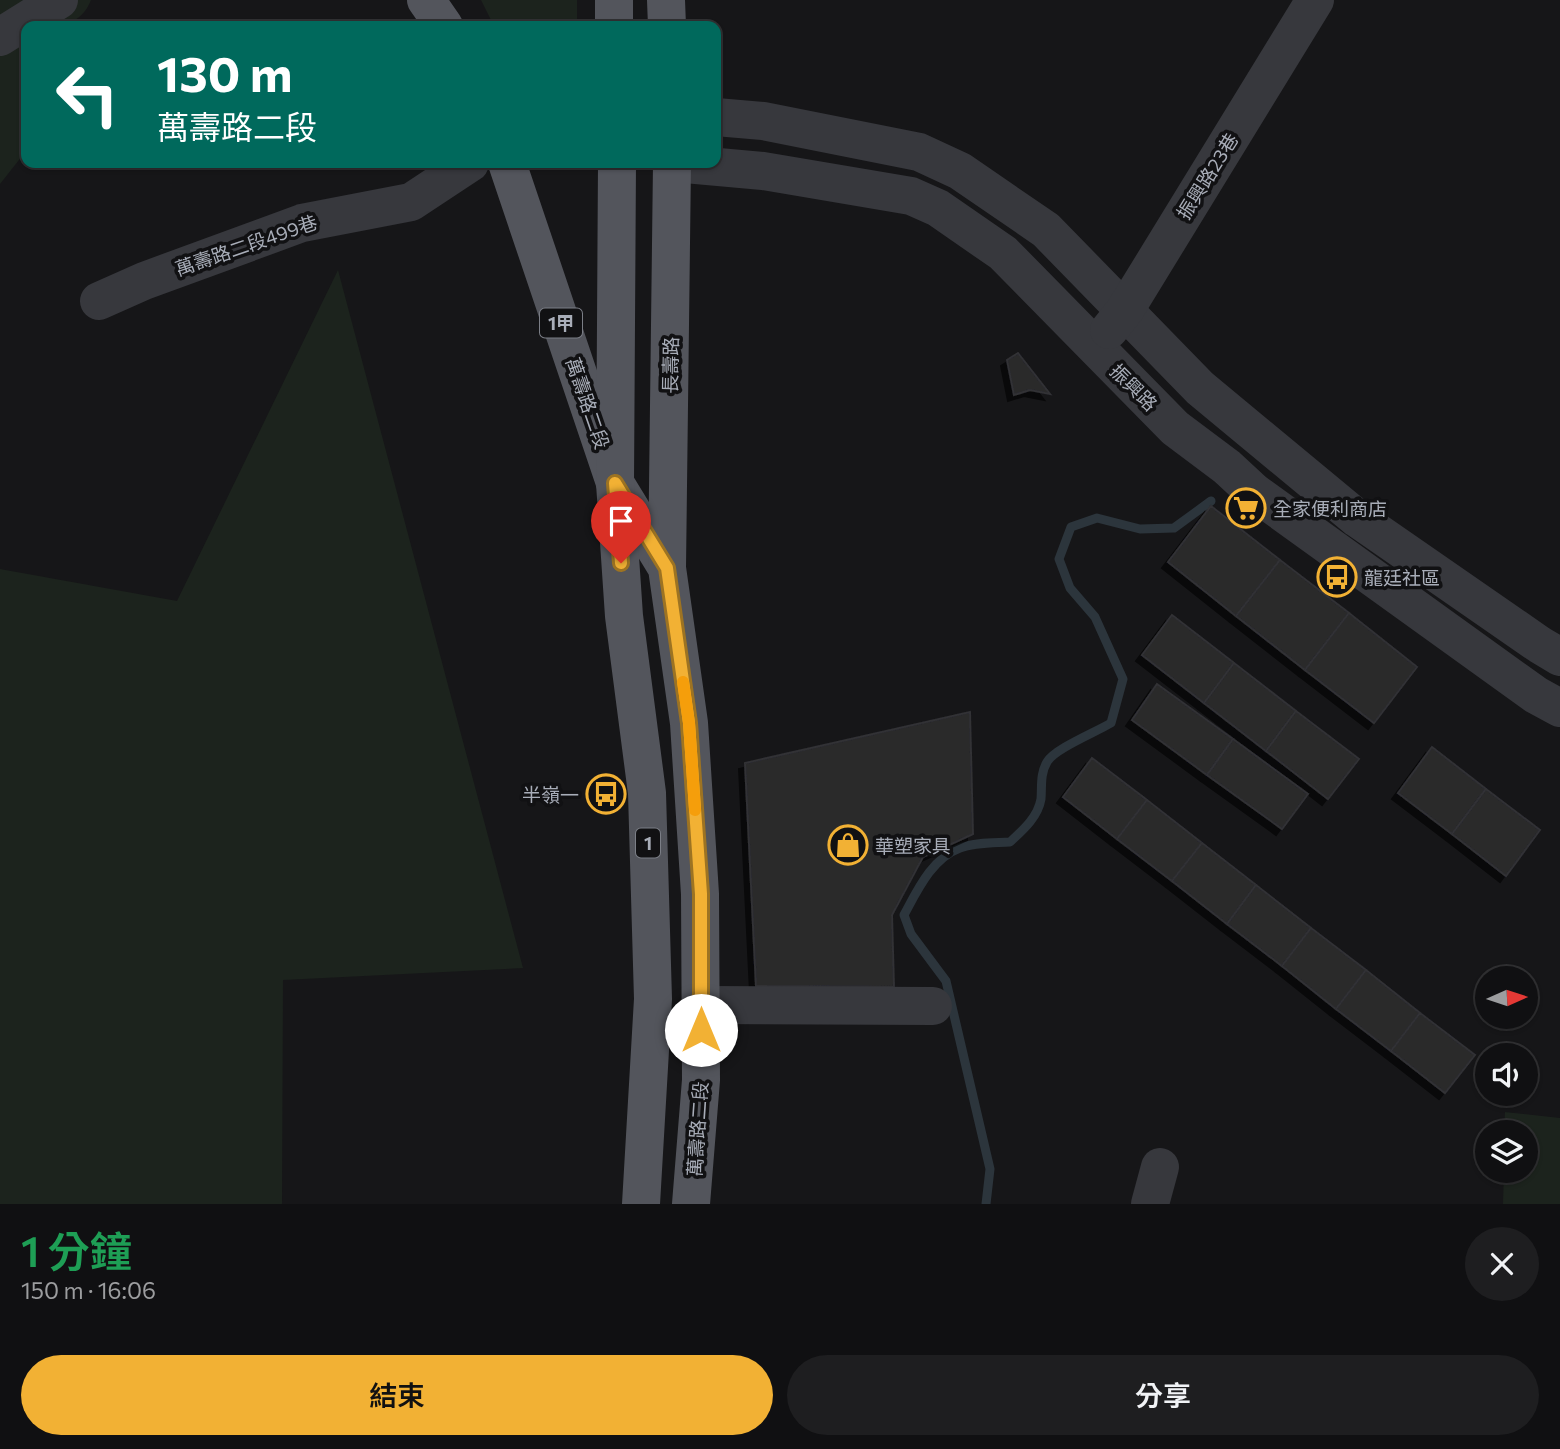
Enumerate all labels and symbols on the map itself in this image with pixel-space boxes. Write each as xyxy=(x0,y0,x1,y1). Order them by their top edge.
street label: 振興路23巷 xyxy=(1171,129,1243,223)
street label: 萬壽路二段499巷 xyxy=(172,210,320,280)
road number: 1甲 xyxy=(540,309,582,338)
street label: 長壽路 xyxy=(658,336,682,394)
street label: 萬壽路二段 xyxy=(562,354,614,452)
street label: 振興路 xyxy=(1106,359,1162,415)
supermarket icon: 全家便利商店 xyxy=(1225,487,1267,529)
pin xyxy=(591,491,651,563)
place label: 全家便利商店 xyxy=(1273,497,1387,520)
bus stop icon: 龍廷社區 xyxy=(1316,556,1358,598)
place label: 龍廷社區 xyxy=(1364,566,1440,589)
bus stop icon: 半嶺一 xyxy=(585,773,627,815)
place label: 半嶺一 xyxy=(522,783,579,806)
shop icon: 華塑家具 xyxy=(827,824,869,866)
road number: 1 xyxy=(636,828,660,858)
place label: 華塑家具 xyxy=(875,834,951,857)
north arrow xyxy=(1475,966,1538,1029)
position arrow xyxy=(664,993,738,1067)
street label: 萬壽路二段 xyxy=(682,1081,712,1177)

